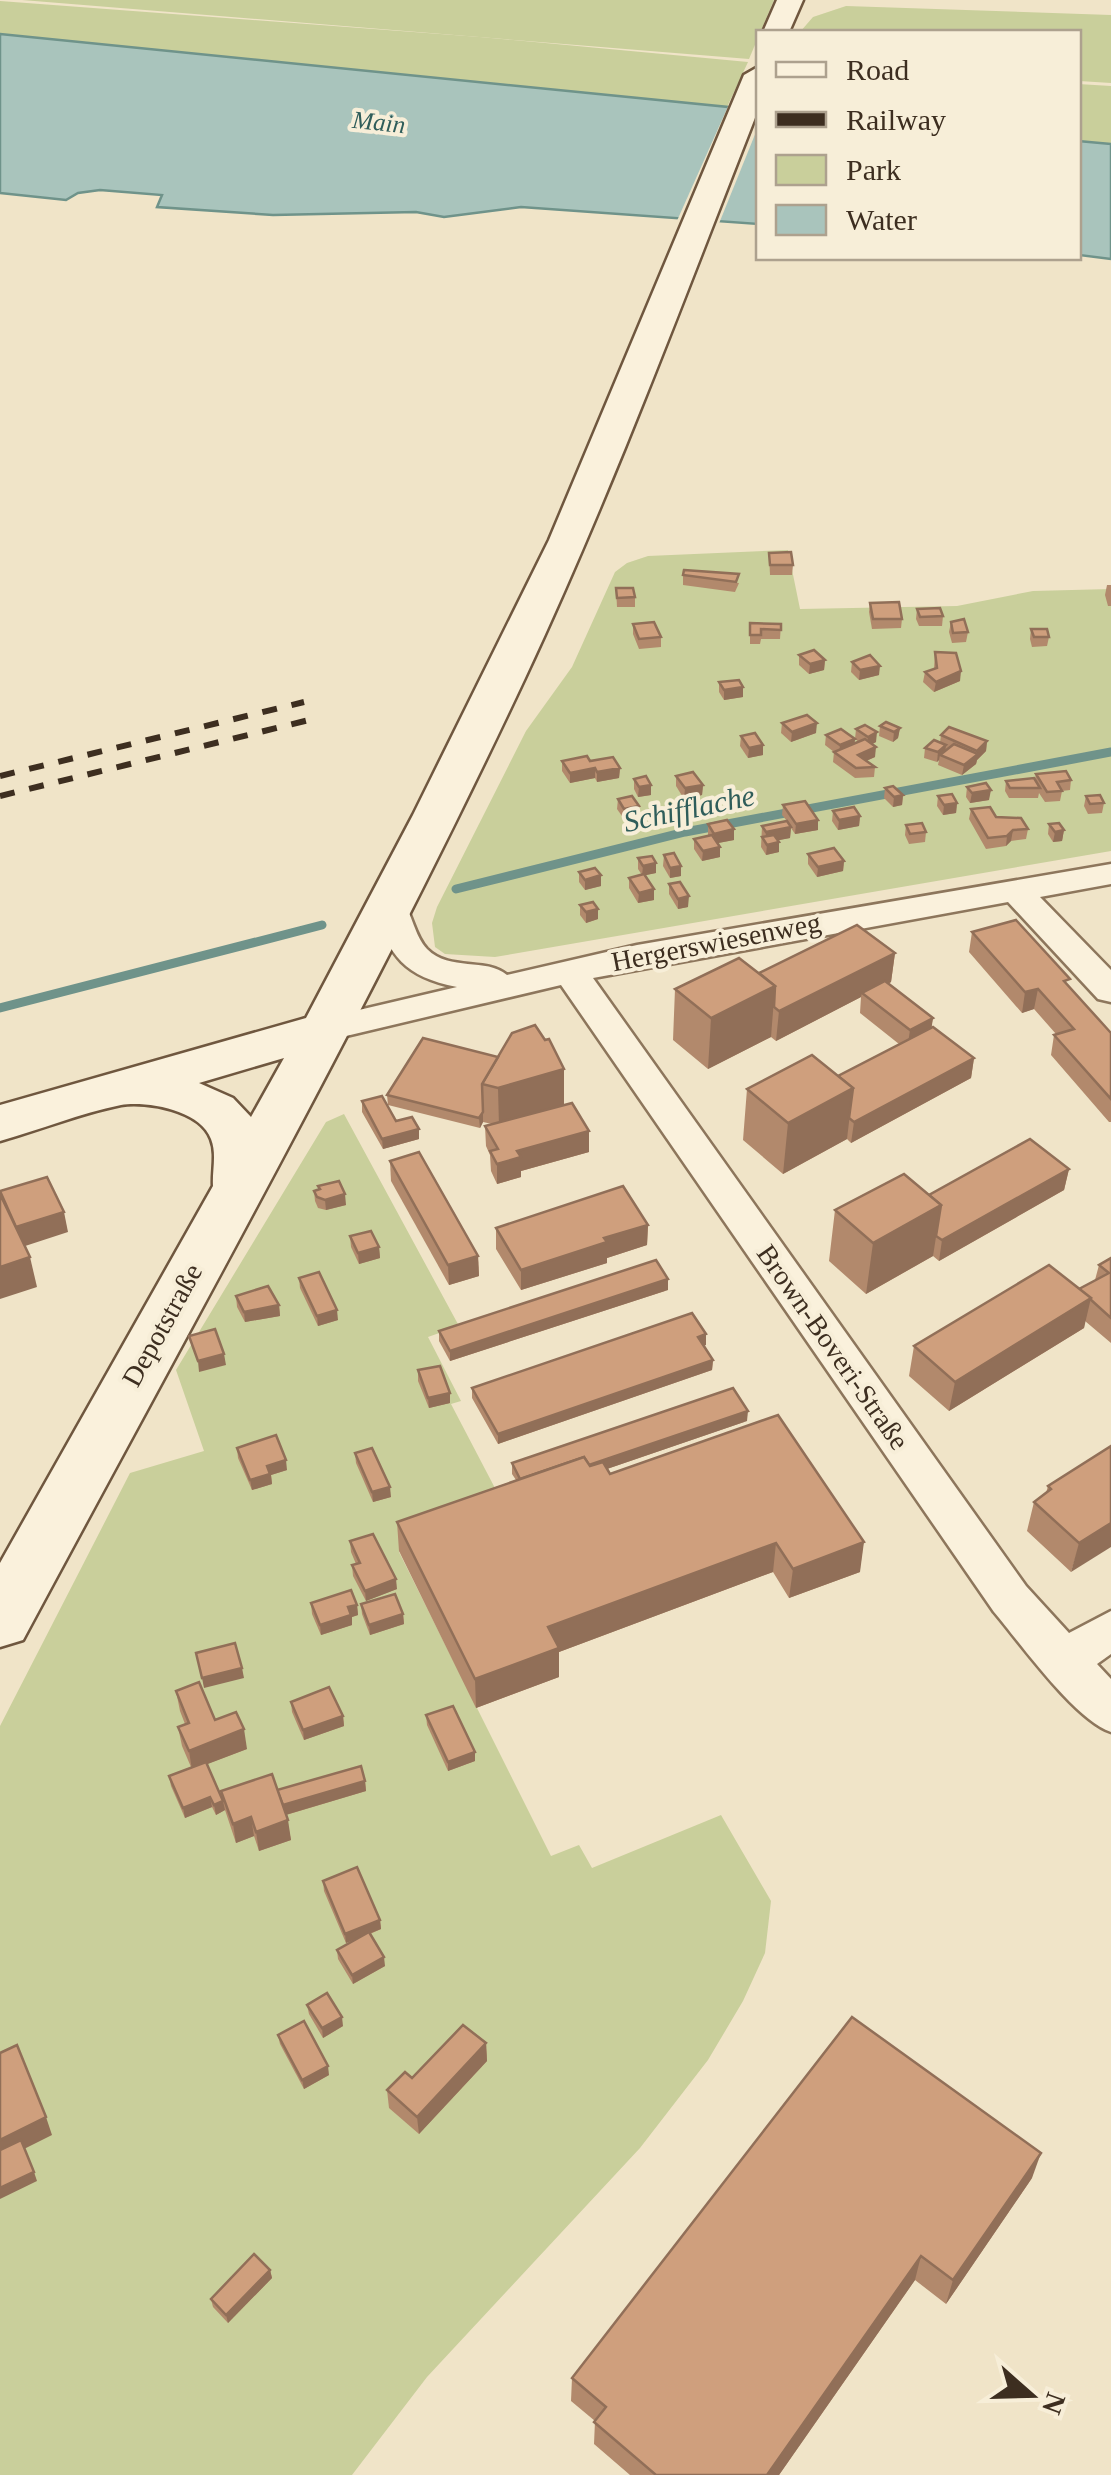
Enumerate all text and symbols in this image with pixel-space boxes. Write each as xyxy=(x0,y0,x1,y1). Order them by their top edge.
legend xyxy=(756,30,1081,260)
text: Road xyxy=(846,53,909,86)
text: Railway xyxy=(846,103,946,136)
water label: Main xyxy=(350,106,407,138)
text: Park xyxy=(846,153,901,186)
text: Water xyxy=(846,203,917,236)
water label: Schifflache xyxy=(620,778,758,838)
street label: Hergerswiesenweg xyxy=(609,907,823,977)
street label: Brown-Boveri-Straße xyxy=(751,1239,915,1455)
street label: Depotstraße xyxy=(116,1258,208,1392)
north arrow xyxy=(981,2345,1081,2445)
text: N xyxy=(1036,2389,1072,2418)

